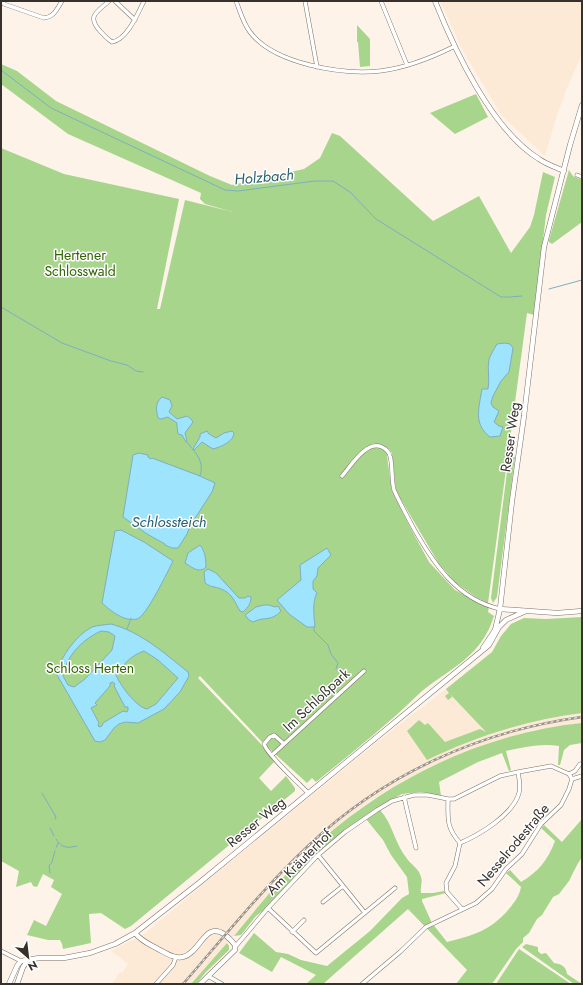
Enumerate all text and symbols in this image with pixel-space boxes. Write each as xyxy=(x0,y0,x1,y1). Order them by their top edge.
water label: Holzbach xyxy=(233,163,295,191)
park label: Hertener Schlosswald xyxy=(44,245,116,281)
street label: Resser Weg xyxy=(495,401,525,473)
water label: Schlossteich xyxy=(132,511,206,533)
park label: Schloss Herten xyxy=(46,658,134,678)
street label: Im Schloßpark xyxy=(278,663,354,736)
street label: Resser Weg xyxy=(222,792,290,852)
street label: Nesselrodestraße xyxy=(472,799,554,891)
street label: Am Kräuterhof xyxy=(262,824,337,899)
north arrow xyxy=(8,937,48,977)
text: N xyxy=(25,957,40,975)

